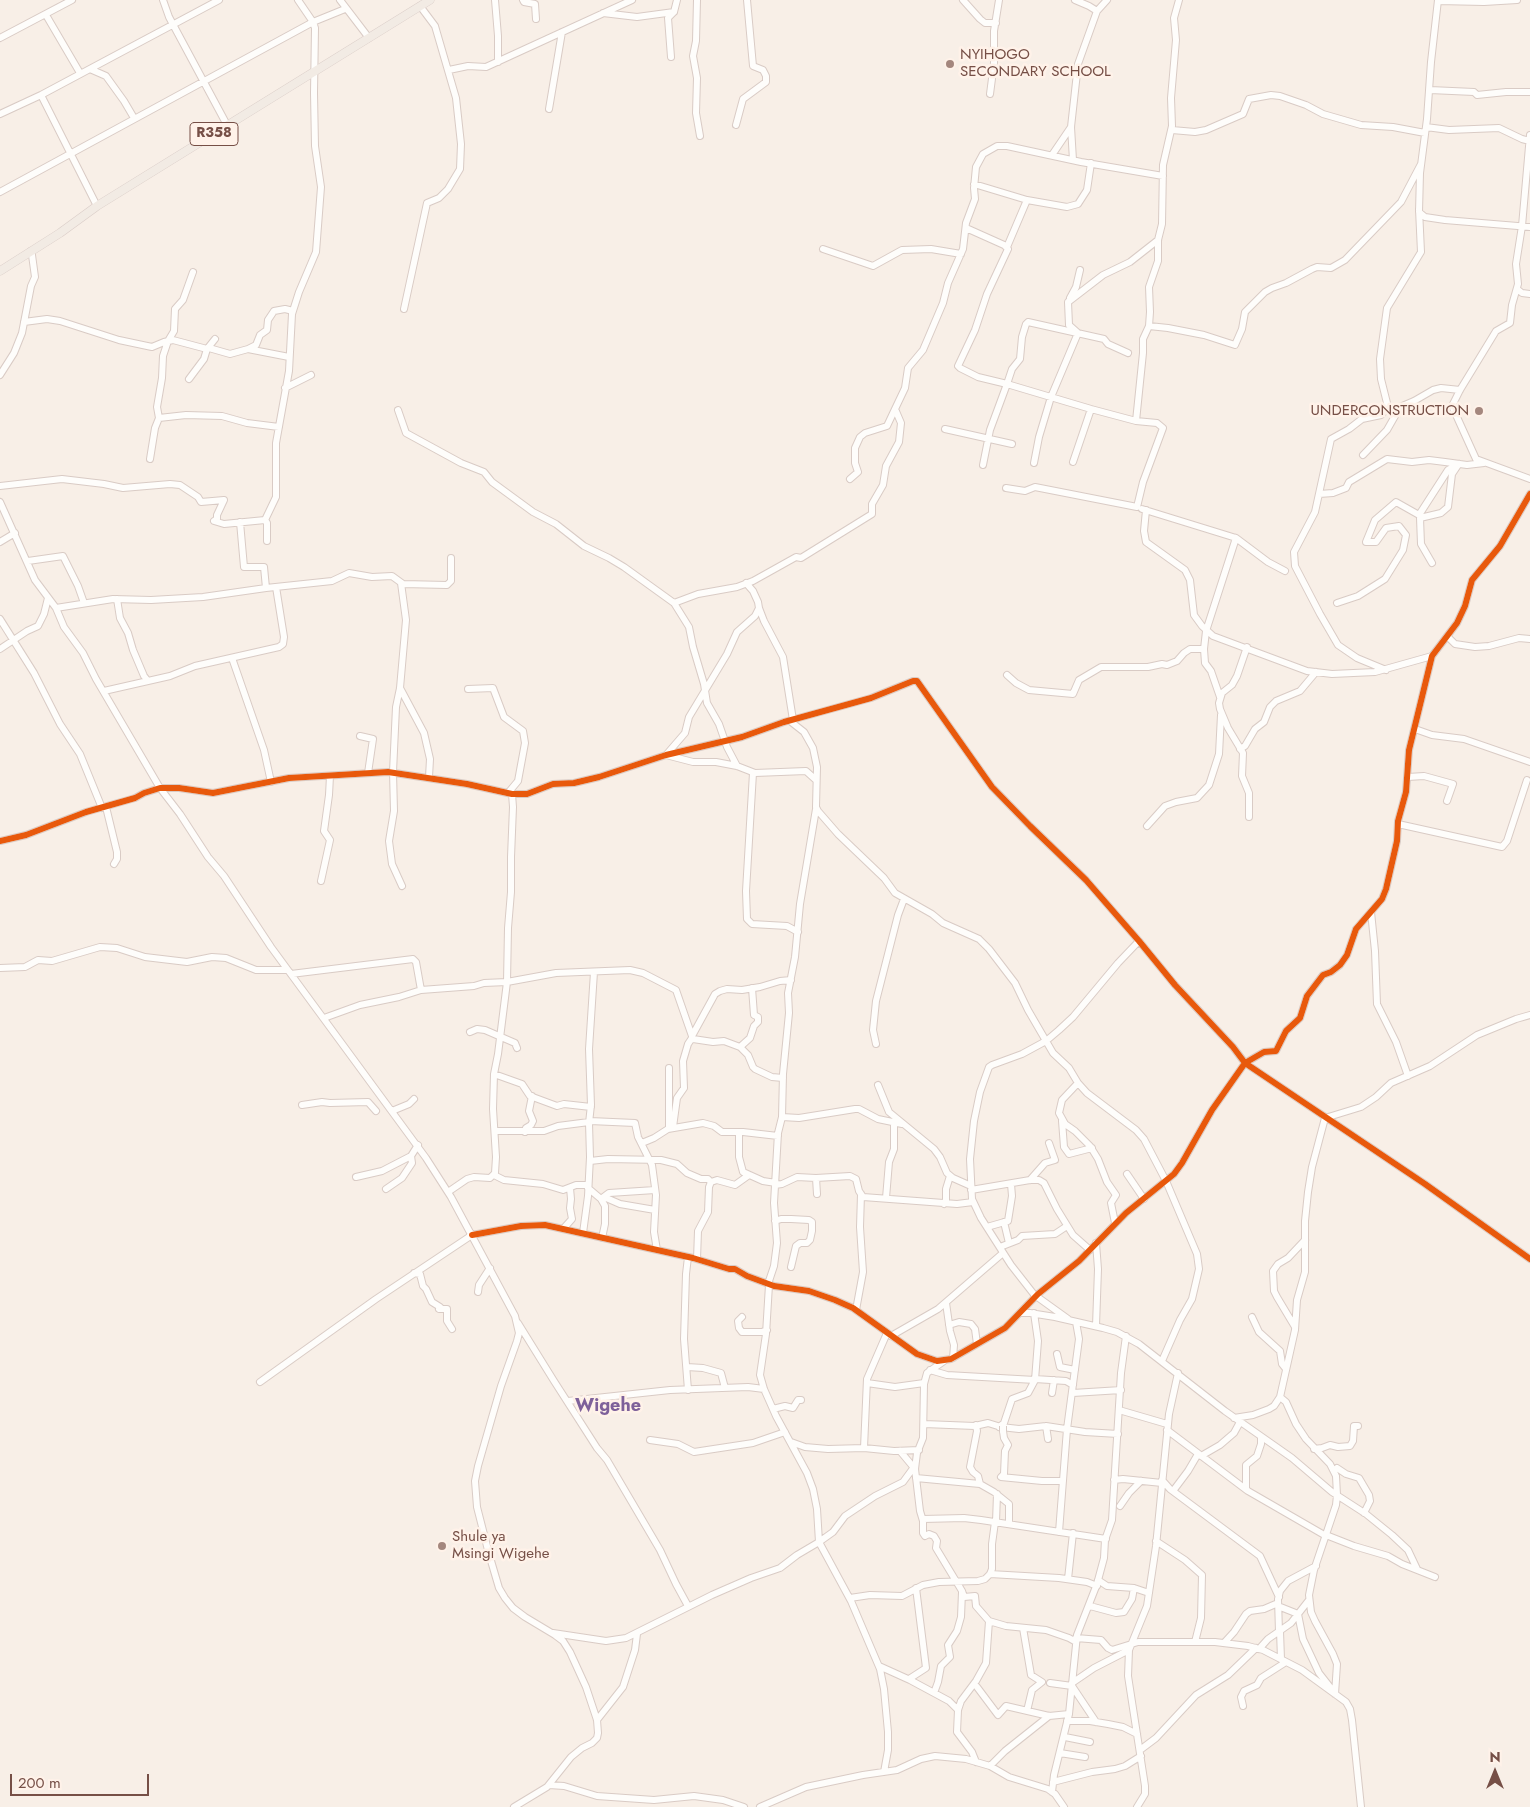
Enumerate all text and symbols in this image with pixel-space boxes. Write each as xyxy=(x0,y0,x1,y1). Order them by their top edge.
place label: NYIHOGO SECONDARY SCHOOL xyxy=(960,46,1111,81)
marker: NYIHOGO SECONDARY SCHOOL xyxy=(944,58,956,70)
road number: R358 xyxy=(190,122,238,146)
place label: UNDERCONSTRUCTION xyxy=(1310,402,1469,420)
marker: UNDERCONSTRUCTION xyxy=(1473,405,1485,417)
district label: Wigehe xyxy=(575,1396,641,1418)
place label: Shule ya Msingi Wigehe xyxy=(452,1528,550,1563)
marker: Shule ya Msingi Wigehe xyxy=(436,1540,448,1552)
north arrow xyxy=(1470,1747,1520,1797)
text: N xyxy=(1489,1747,1501,1767)
scale bar xyxy=(12,1764,151,1796)
text: 200 m xyxy=(18,1772,61,1794)

